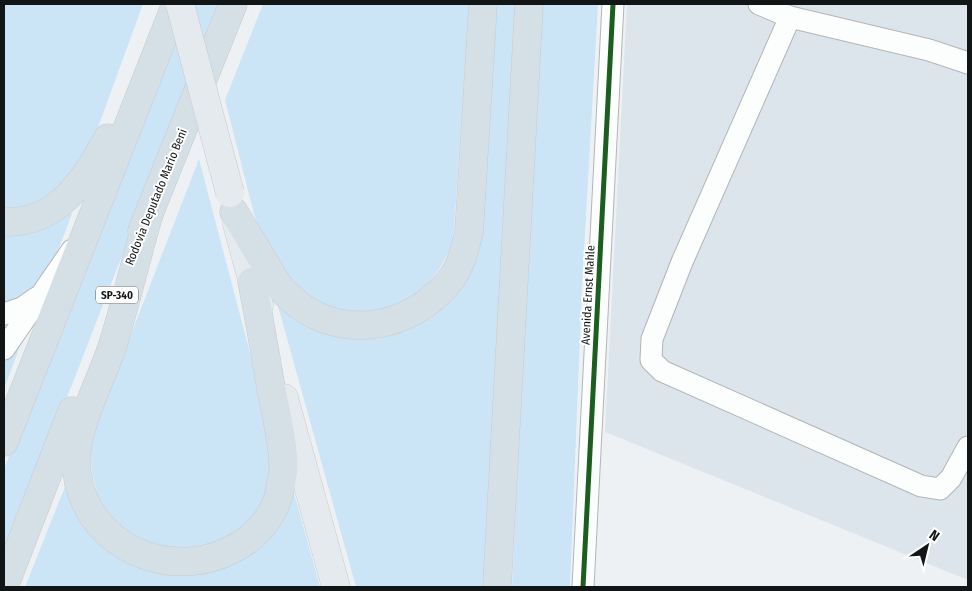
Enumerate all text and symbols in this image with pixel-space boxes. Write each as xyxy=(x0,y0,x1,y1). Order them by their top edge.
street label: Rodovia Deputado Mario Beni xyxy=(122,127,190,267)
street label: Avenida Ernst Mahle xyxy=(578,245,598,345)
road number: SP-340 xyxy=(96,286,138,304)
north arrow xyxy=(902,521,952,571)
text: N xyxy=(926,526,942,545)

